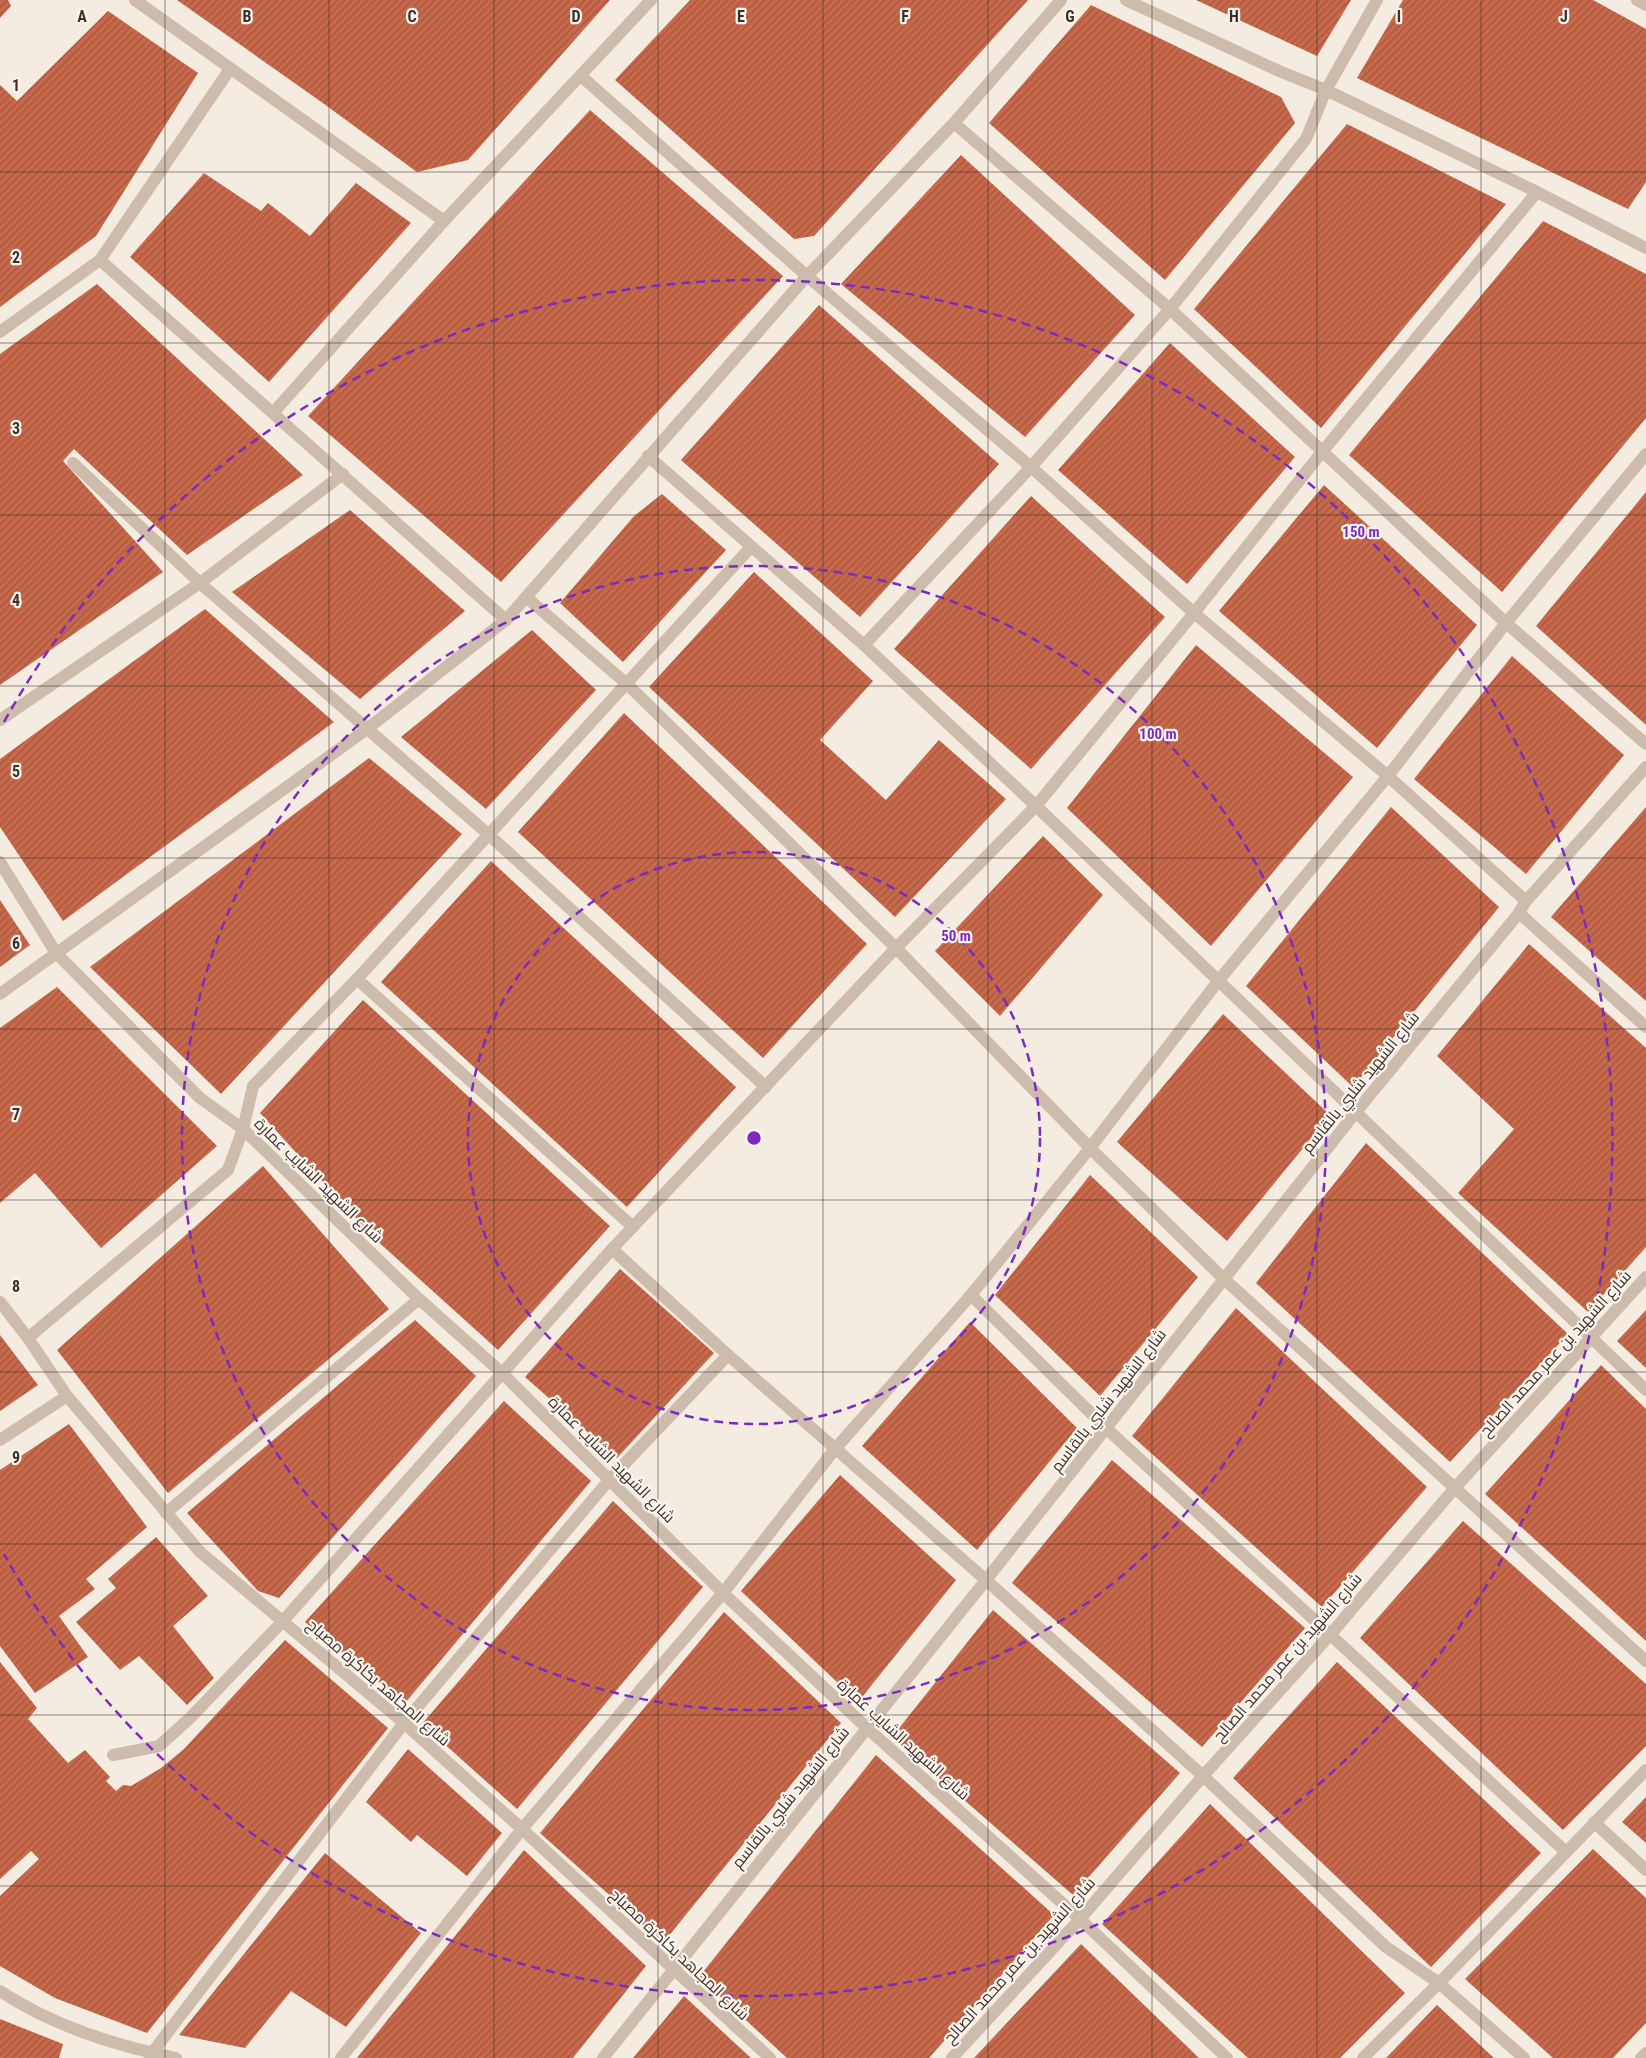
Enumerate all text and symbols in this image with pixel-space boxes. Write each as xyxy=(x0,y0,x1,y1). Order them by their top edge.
text: A xyxy=(77,7,87,26)
text: B xyxy=(243,7,252,26)
text: C xyxy=(407,7,417,26)
text: D xyxy=(571,7,581,26)
text: E xyxy=(737,7,745,26)
text: F xyxy=(901,7,909,26)
text: G xyxy=(1065,7,1075,26)
text: H xyxy=(1229,7,1239,26)
text: I xyxy=(1397,7,1401,26)
text: J xyxy=(1560,7,1568,26)
text: 1 xyxy=(12,76,20,95)
text: 2 xyxy=(12,248,20,267)
text: 3 xyxy=(12,419,20,438)
text: 150 m xyxy=(1342,523,1380,541)
text: 4 xyxy=(12,591,20,610)
text: 100 m xyxy=(1139,725,1177,743)
text: 5 xyxy=(12,762,20,781)
text: 50 m xyxy=(941,927,971,945)
text: 6 xyxy=(12,934,20,953)
street label: شارع الشهيد شلبي بالقاسم xyxy=(1298,1008,1426,1159)
text: 7 xyxy=(12,1105,20,1124)
street label: شارع الشهيد الشايب عمارة xyxy=(249,1114,387,1248)
centre of rings xyxy=(745,1129,763,1147)
street label: شارع الشهيد بن عمر محمد الصالح xyxy=(1476,1266,1637,1442)
text: 8 xyxy=(12,1277,20,1296)
street label: شارع الشهيد شلبي بالقاسم xyxy=(1047,1325,1173,1478)
street label: شارع الشهيد الشايب عمارة xyxy=(543,1392,679,1528)
text: 9 xyxy=(12,1448,20,1467)
street label: شارع الشهيد بن عمر محمد الصالح xyxy=(1209,1569,1367,1747)
street label: شارع المجاهد بكاكرة مصباح xyxy=(302,1615,454,1751)
street label: شارع الشهيد الشايب عمارة xyxy=(832,1675,974,1805)
street label: شارع الشهيد شلبي بالقاسم xyxy=(728,1723,856,1874)
street label: شارع الشهيد بن عمر محمد الصالح xyxy=(940,1873,1101,2049)
street label: شارع المجاهد بكاكرة مصباح xyxy=(605,1885,753,2025)

